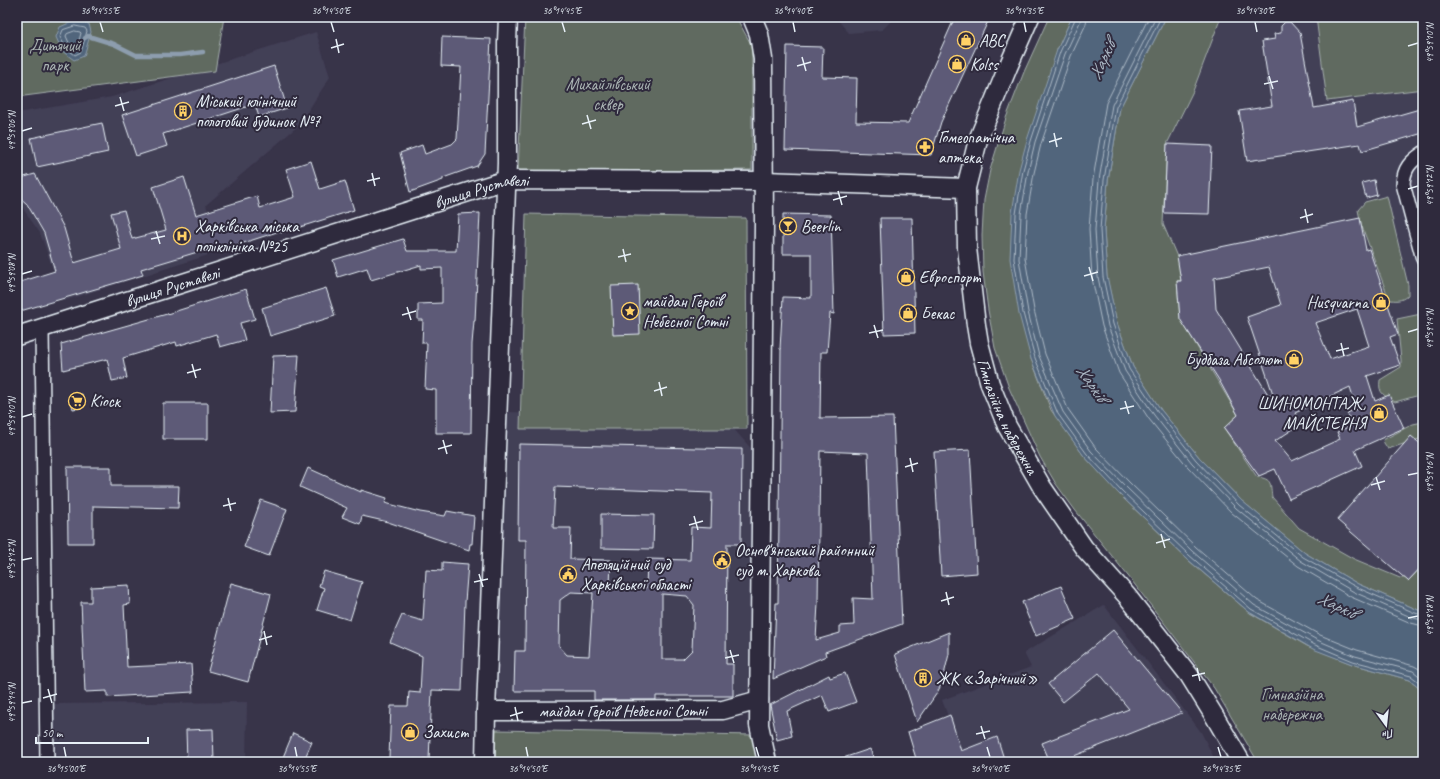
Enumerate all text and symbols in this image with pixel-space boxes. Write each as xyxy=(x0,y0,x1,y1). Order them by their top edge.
text: 36°14'55"E xyxy=(81,4,121,17)
text: 36°14'50"E xyxy=(312,4,352,17)
text: 36°14'45"E xyxy=(543,4,583,17)
text: 36°14'40"E xyxy=(774,4,814,17)
text: 36°14'35"E xyxy=(1005,4,1045,17)
text: 36°14'30"E xyxy=(1236,4,1276,17)
text: 49°59'10"N xyxy=(1423,21,1436,63)
shop icon: ABC xyxy=(956,30,976,50)
place label: ABC xyxy=(979,30,1007,51)
water label: Харків xyxy=(1084,31,1124,83)
park label: Дитячий парк xyxy=(29,35,82,76)
shop icon: Kolss xyxy=(947,54,967,74)
place label: Kolss xyxy=(970,54,1000,75)
park label: Михайлівський сквер xyxy=(566,74,651,115)
place label: Міський клінічний пологовий будинок №7 xyxy=(196,91,322,132)
building icon: Міський клінічний пологовий будинок №7 xyxy=(173,101,193,121)
text: 49°59'06"N xyxy=(5,109,18,151)
place label: Гомеопатічна аптека xyxy=(938,127,1016,168)
pharmacy icon: Гомеопатічна аптека xyxy=(915,137,935,157)
text: 49°59'12"N xyxy=(1423,164,1436,206)
street label: вулиця Руставелі xyxy=(432,169,530,213)
place label: Харківська міська поліклініка №25 xyxy=(195,216,300,257)
bar icon: Beеrlin xyxy=(778,216,798,236)
place label: Beеrlin xyxy=(801,216,842,237)
hospital icon: Харківська міська поліклініка №25 xyxy=(172,226,192,246)
text: 49°59'08"N xyxy=(5,252,18,294)
street label: вулиця Руставелі xyxy=(123,262,224,312)
shop icon: Евроспорт xyxy=(896,267,916,287)
place label: Евроспорт xyxy=(919,267,981,288)
place label: майдан Героїв Небесної Сотні xyxy=(643,291,729,332)
place label: Husqvarna xyxy=(1307,292,1370,313)
shop icon: Husqvarna xyxy=(1371,292,1391,312)
place icon: майдан Героїв Небесної Сотні xyxy=(620,301,640,321)
shop icon: Бекас xyxy=(898,303,918,323)
place label: Бекас xyxy=(921,303,955,324)
text: 49°59'14"N xyxy=(1423,307,1436,349)
place label: Будбаза Абсолют xyxy=(1186,349,1282,370)
shop icon: Будбаза Абсолют xyxy=(1284,349,1304,369)
street label: Гімназійна набережна xyxy=(973,357,1043,479)
water label: Харків xyxy=(1072,361,1117,412)
supermarket icon: Кіоск xyxy=(67,391,87,411)
place label: Кіоск xyxy=(90,391,122,412)
place label: ШИНОМОНТАЖ, МАЙСТЕРНЯ xyxy=(1258,393,1368,434)
text: 49°59'10"N xyxy=(5,395,18,437)
shop icon: ШИНОМОНТАЖ, МАЙСТЕРНЯ xyxy=(1369,403,1389,423)
text: 49°59'16"N xyxy=(1423,451,1436,493)
text: 49°59'12"N xyxy=(5,538,18,580)
place label: Основ'янський районний суд м. Харкова xyxy=(735,540,875,581)
public building icon: Основ'янський районний суд м. Харкова xyxy=(712,550,732,570)
place label: Апеляційний суд Харківської області xyxy=(581,554,692,595)
public building icon: Апеляційний суд Харківської області xyxy=(558,564,578,584)
water label: Харків xyxy=(1314,587,1366,627)
text: 49°59'18"N xyxy=(1423,594,1436,636)
building icon: ЖК «Зарічний» xyxy=(913,668,933,688)
place label: ЖК «Зарічний» xyxy=(936,668,1038,689)
text: 49°59'14"N xyxy=(5,681,18,723)
park label: Гімназійна набережна xyxy=(1261,684,1325,725)
street label: майдан Героїв Небесної Сотні xyxy=(539,700,709,722)
north arrow xyxy=(1366,705,1406,745)
scale bar xyxy=(36,719,148,745)
shop icon: Захист xyxy=(400,722,420,742)
place label: Захист xyxy=(423,722,469,743)
text: 50 m xyxy=(42,725,64,741)
text: Пн xyxy=(1380,726,1396,743)
text: 36°15'00"E xyxy=(47,762,87,775)
text: 36°14'55"E xyxy=(278,762,318,775)
text: 36°14'50"E xyxy=(509,762,549,775)
text: 36°14'45"E xyxy=(740,762,780,775)
text: 36°14'40"E xyxy=(971,762,1011,775)
text: 36°14'35"E xyxy=(1202,762,1242,775)

